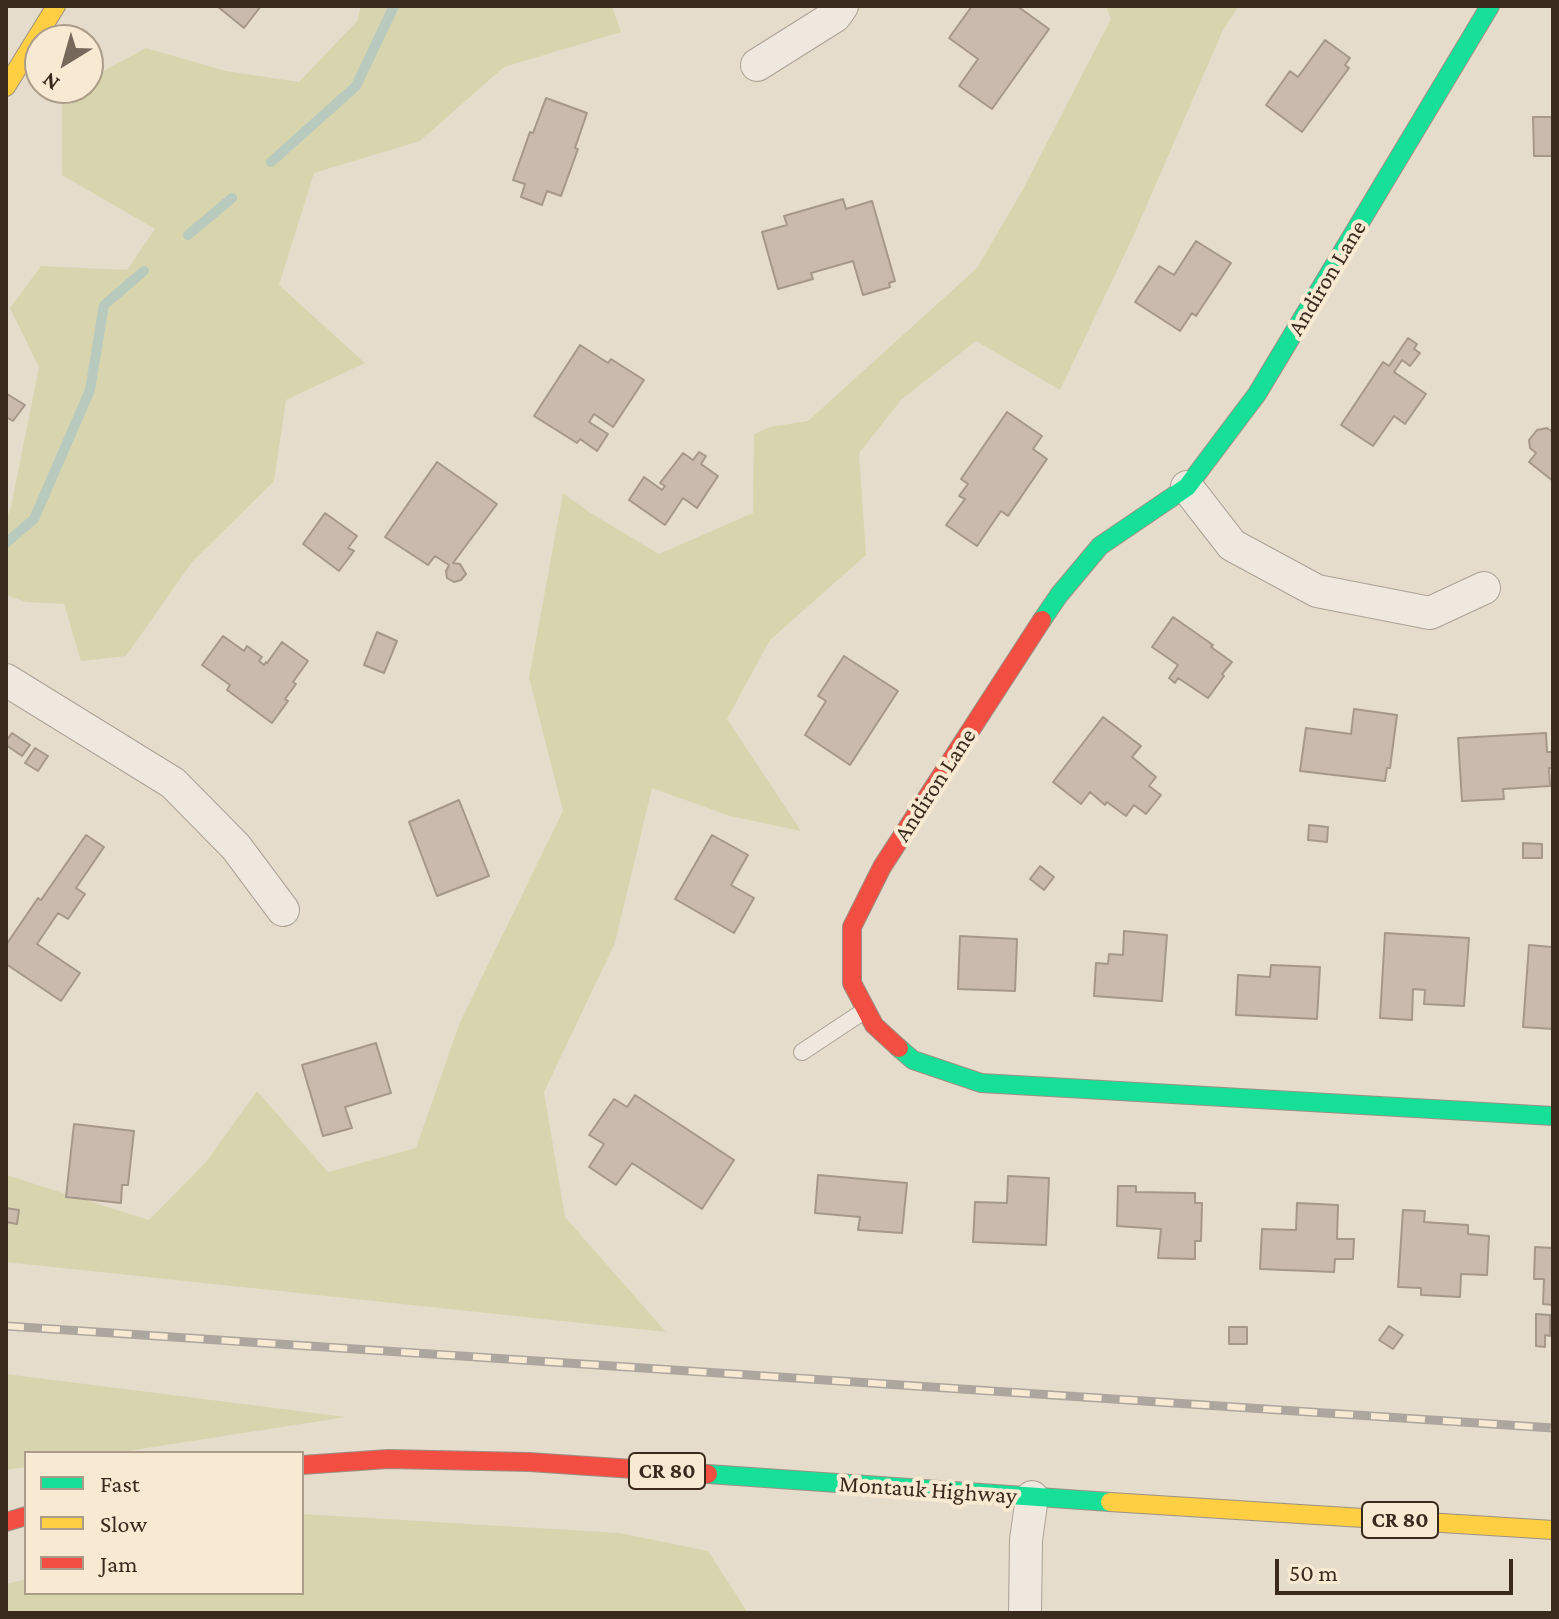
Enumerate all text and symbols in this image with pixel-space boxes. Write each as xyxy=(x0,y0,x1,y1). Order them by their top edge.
north arrow xyxy=(24,24,104,104)
text: N xyxy=(37,67,64,96)
street label: Andiron Lane xyxy=(1281,215,1373,341)
street label: Andiron Lane xyxy=(888,723,982,847)
legend xyxy=(24,1451,304,1595)
road number: CR 80 xyxy=(629,1453,705,1489)
street label: Montauk Highway xyxy=(838,1469,1018,1511)
text: Fast xyxy=(100,1470,140,1497)
road number: CR 80 xyxy=(1362,1502,1438,1538)
text: Slow xyxy=(100,1510,147,1537)
scale bar xyxy=(1279,1543,1517,1593)
text: Jam xyxy=(100,1550,138,1577)
text: 50 m xyxy=(1289,1559,1338,1586)

